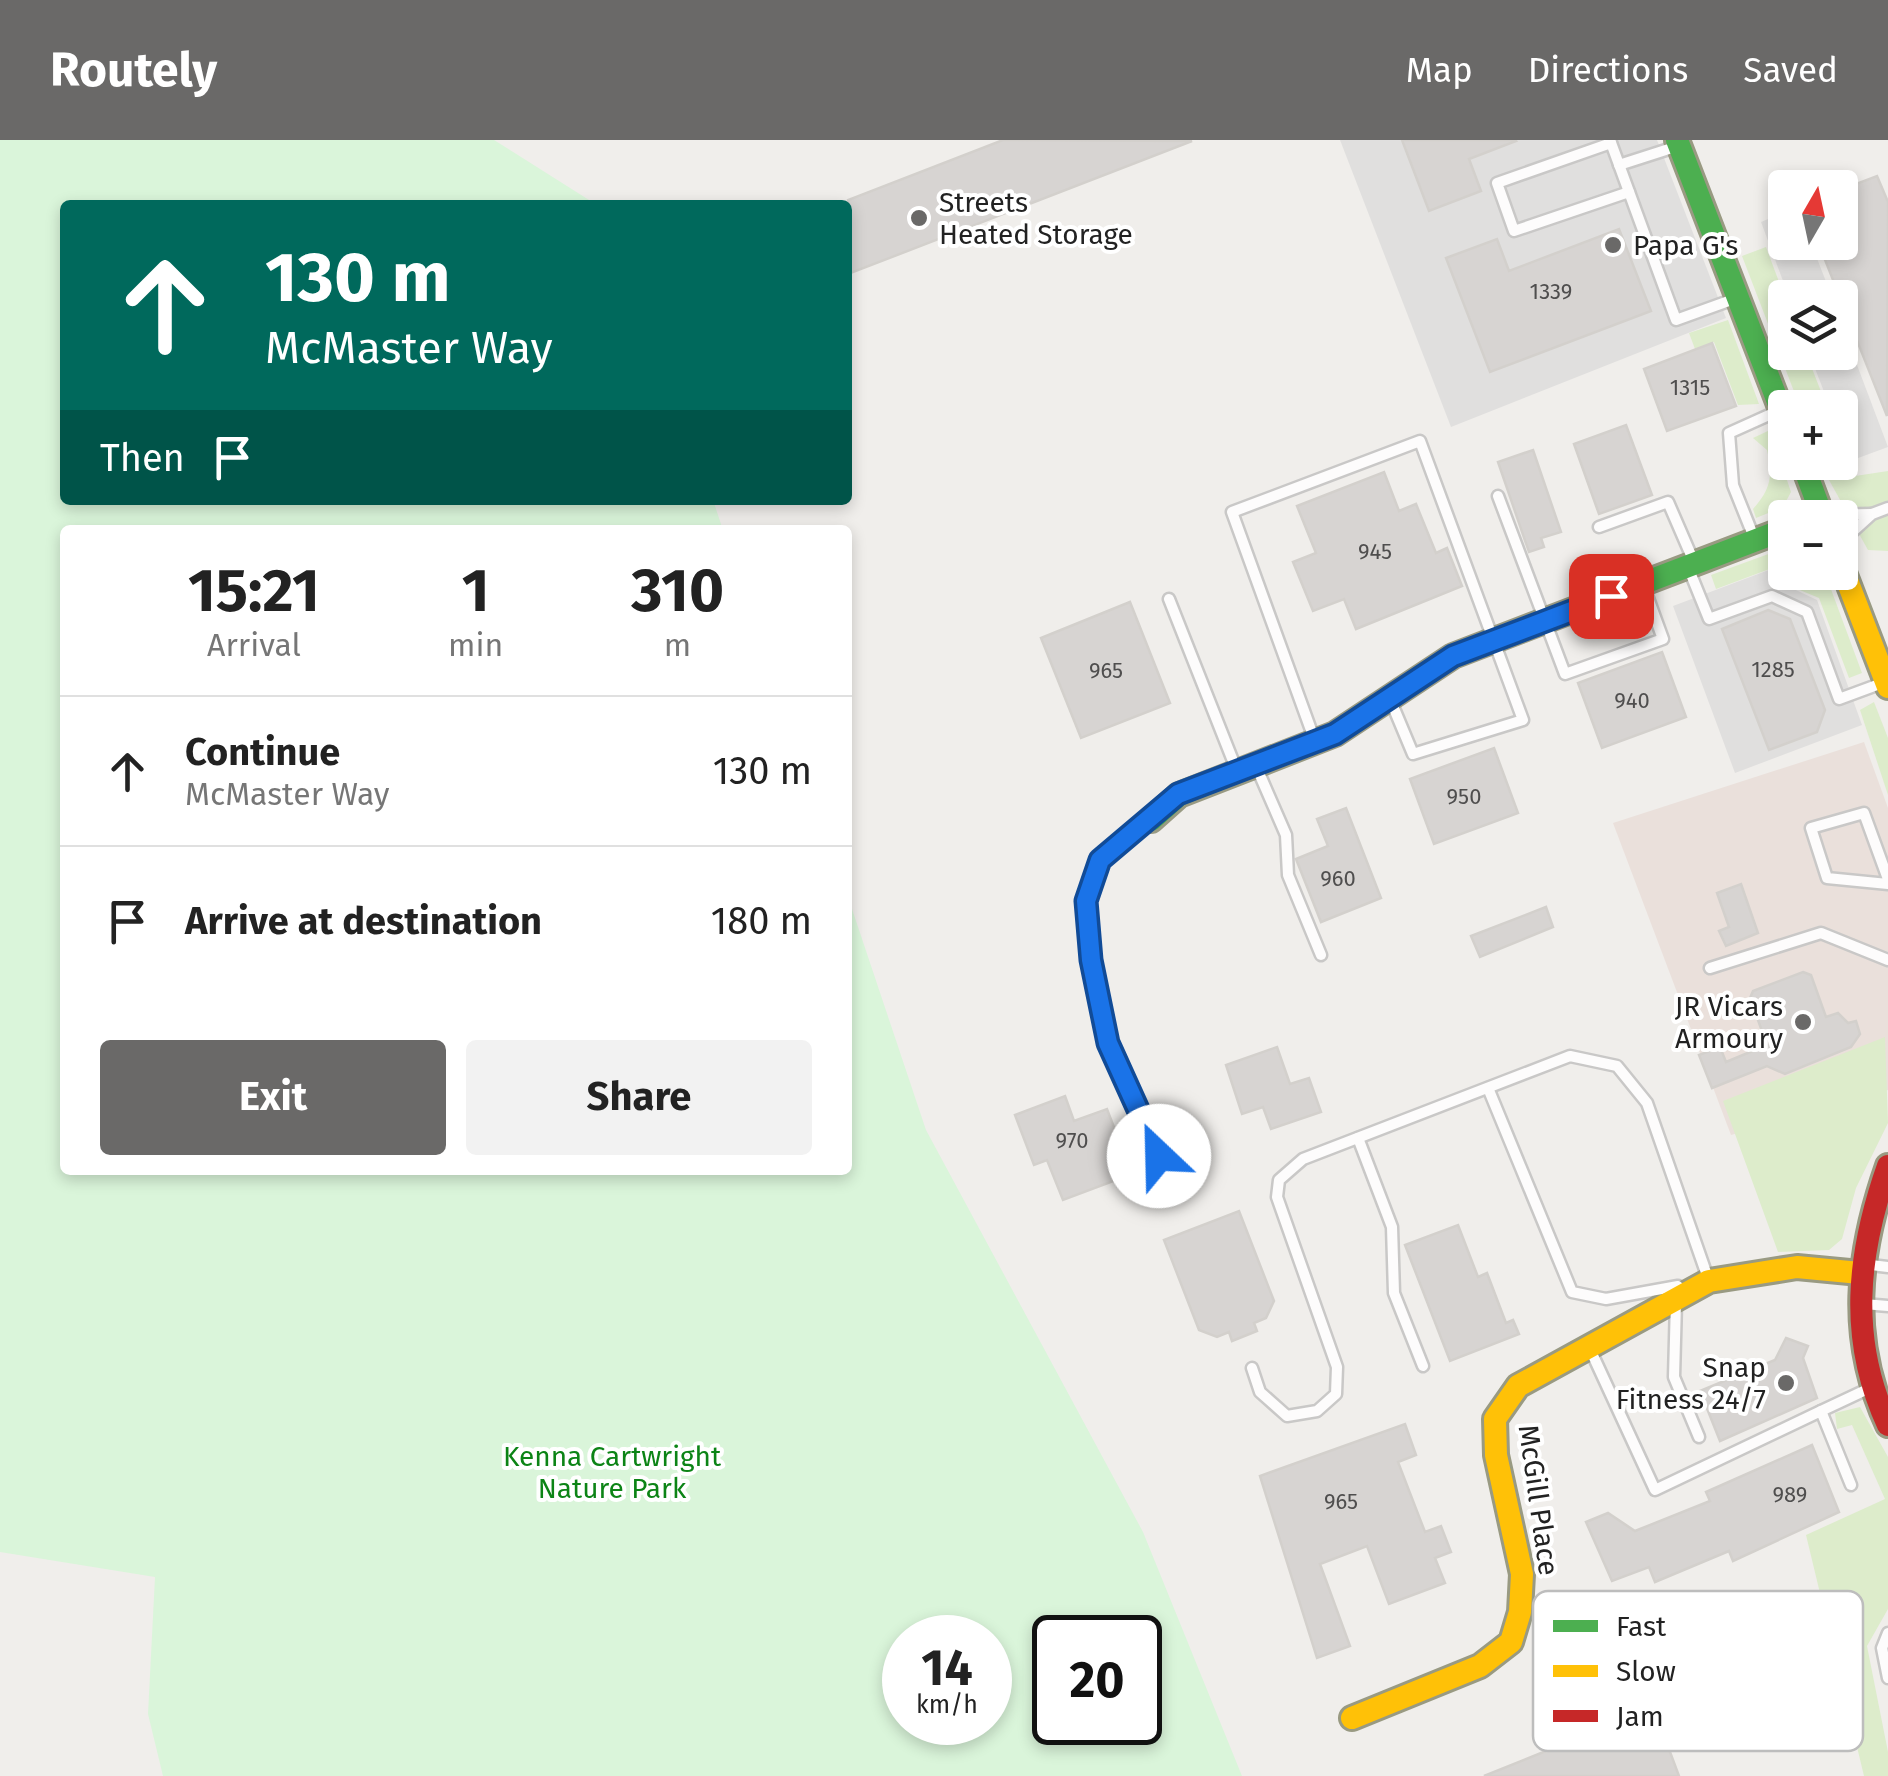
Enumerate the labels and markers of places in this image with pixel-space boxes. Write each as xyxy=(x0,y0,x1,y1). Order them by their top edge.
place label: Streets Heated Storage xyxy=(939,186,1133,251)
marker: Streets Heated Storage xyxy=(908,207,930,229)
place label: Papa G's xyxy=(1633,229,1738,262)
marker: Papa G's xyxy=(1602,234,1624,256)
pin xyxy=(1569,554,1654,639)
place label: JR Vicars Armoury xyxy=(1675,990,1783,1055)
marker: JR Vicars Armoury xyxy=(1792,1011,1814,1033)
place label: Snap Fitness 24/7 xyxy=(1616,1351,1766,1416)
marker: Snap Fitness 24/7 xyxy=(1775,1372,1797,1394)

